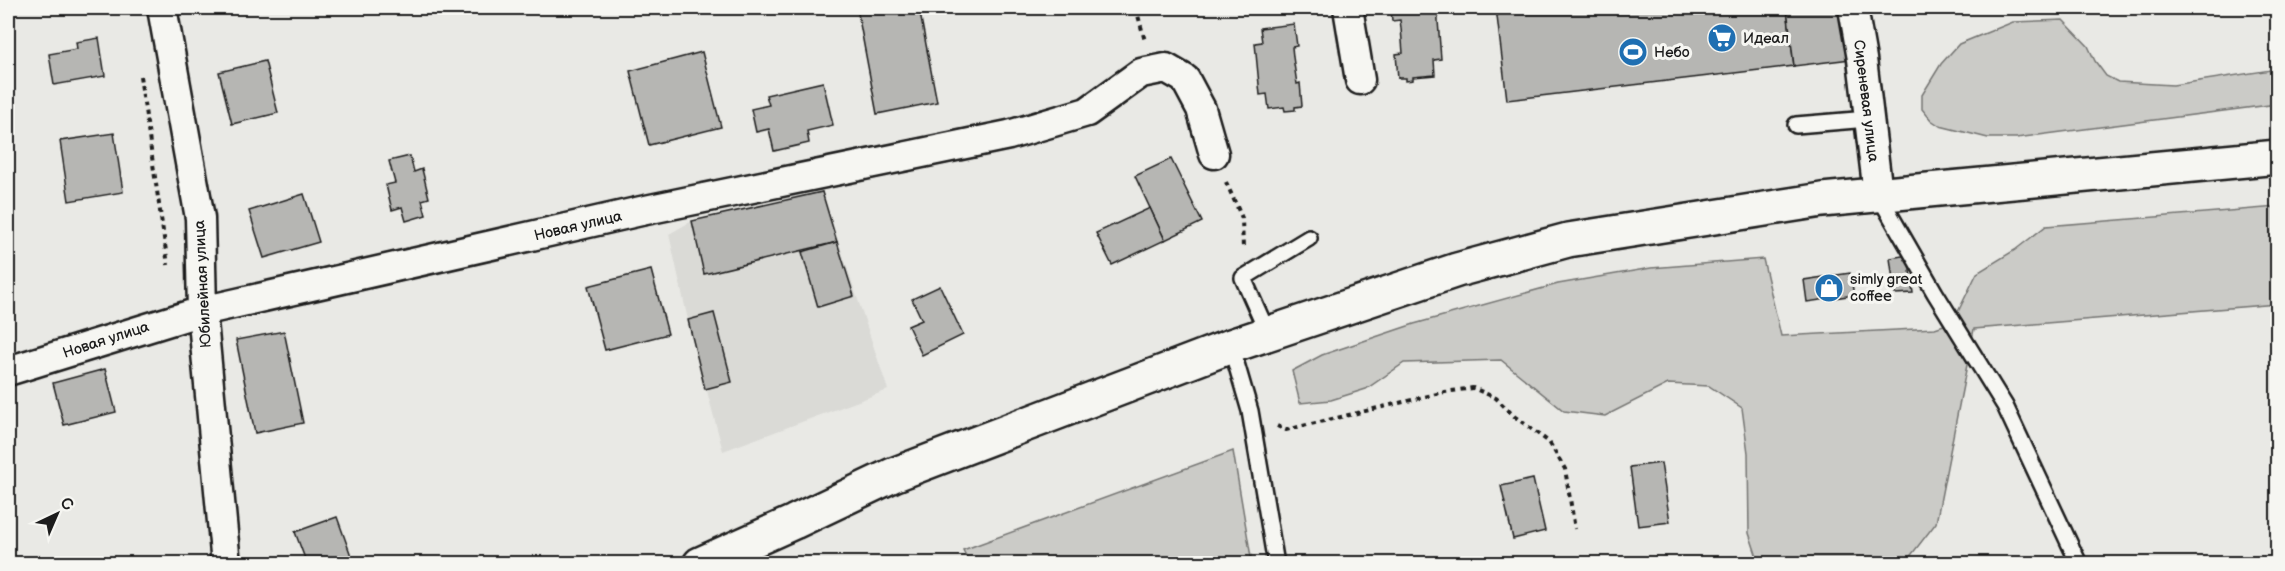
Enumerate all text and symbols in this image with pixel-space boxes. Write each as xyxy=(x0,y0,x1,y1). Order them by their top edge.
supermarket icon: Идеал xyxy=(1706,22,1738,54)
place label: Идеал xyxy=(1743,29,1789,48)
sports icon: Небо xyxy=(1617,36,1649,68)
street label: Сиреневая улица xyxy=(1849,39,1883,163)
place label: Небо xyxy=(1654,43,1690,62)
street label: Новая улица xyxy=(532,207,624,245)
street label: Юбилейная улица xyxy=(190,219,216,348)
place label: simly great coffee xyxy=(1850,270,1923,306)
shop icon: simly great coffee xyxy=(1813,272,1845,304)
street label: Новая улица xyxy=(60,317,152,363)
north arrow xyxy=(27,484,87,544)
text: С xyxy=(56,494,77,515)

